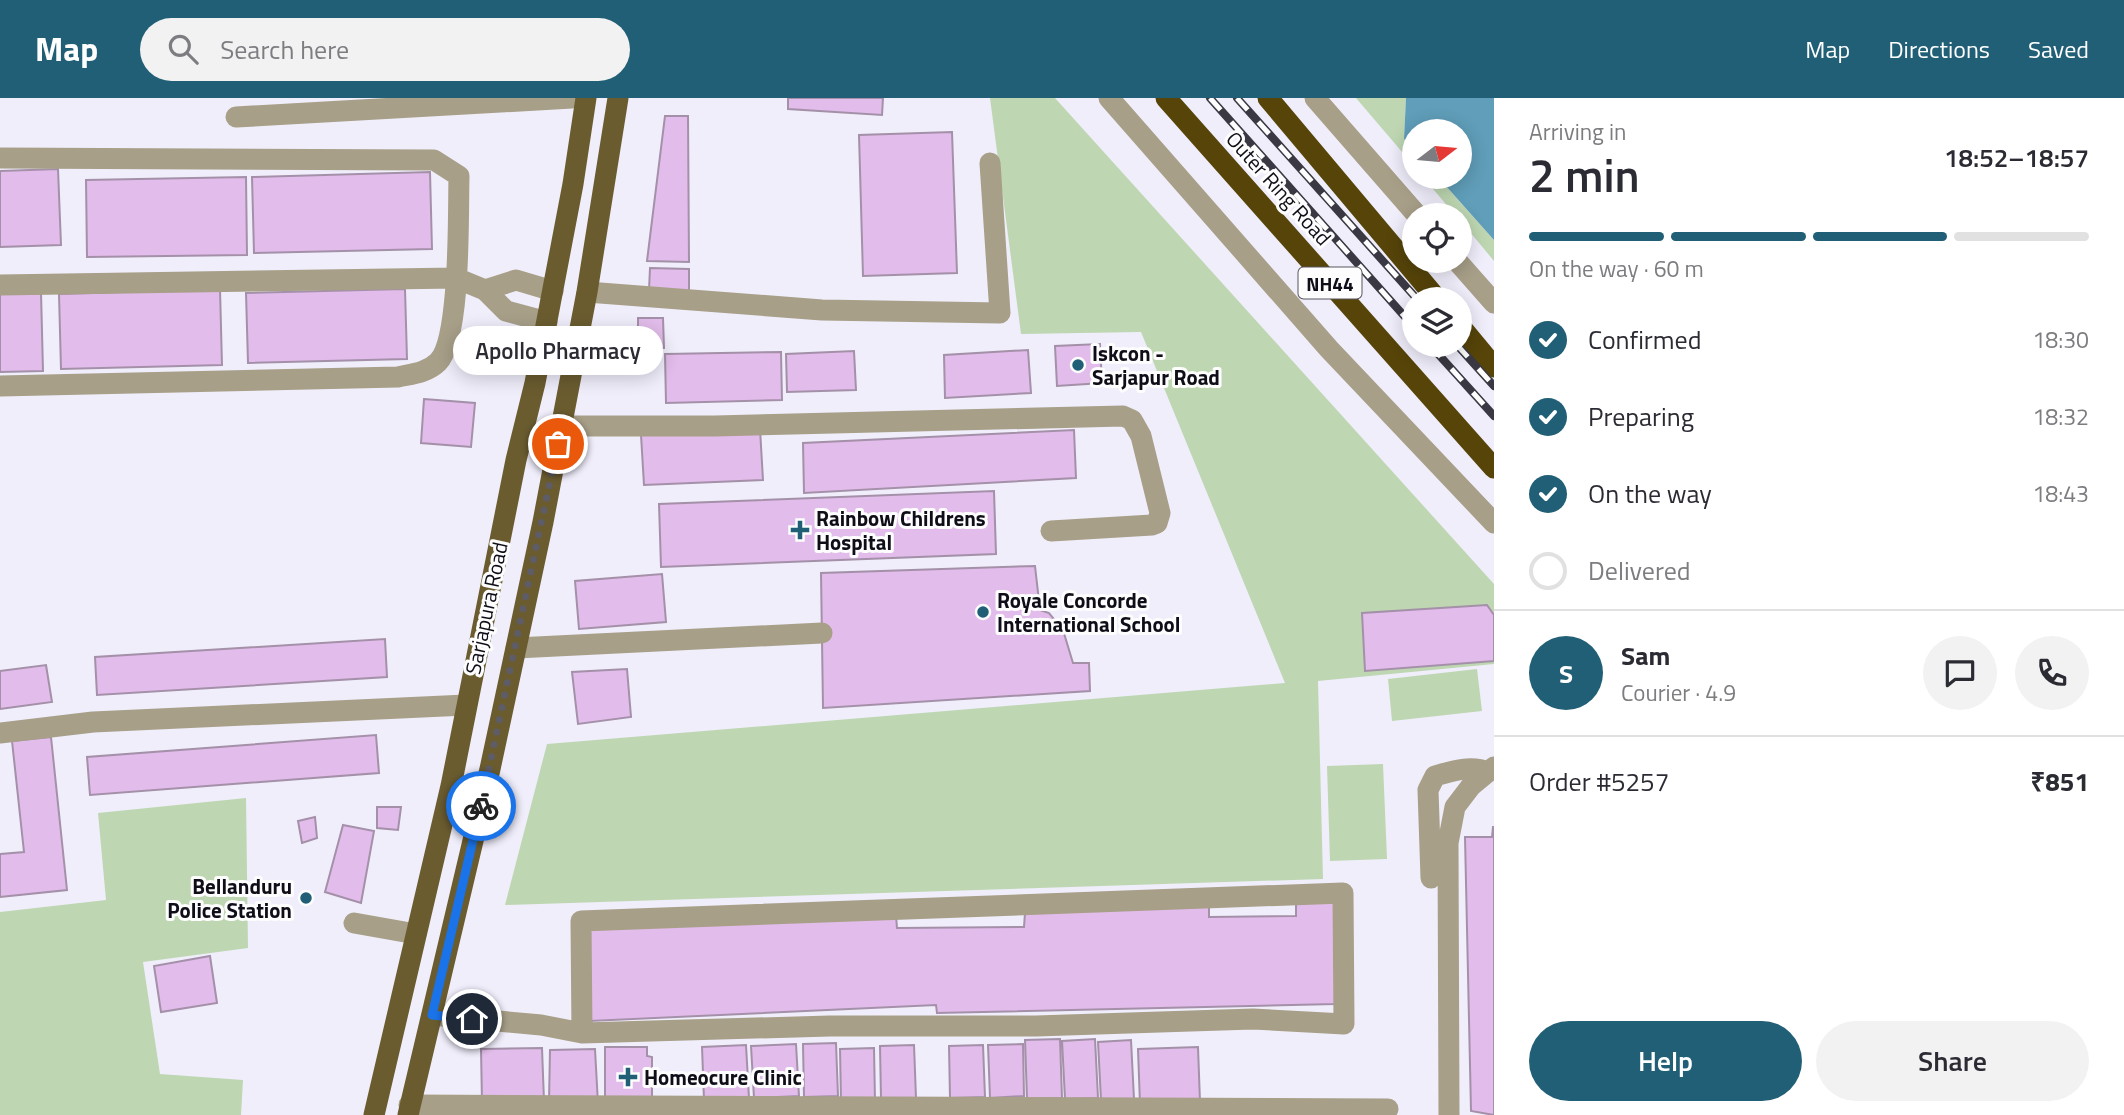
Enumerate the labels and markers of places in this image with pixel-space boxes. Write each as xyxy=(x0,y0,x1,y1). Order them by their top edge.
callout: Apollo Pharmacy xyxy=(453,325,663,374)
place label: Iskcon - Sarjapur Road xyxy=(1092,337,1220,393)
marker: Iskcon - Sarjapur Road xyxy=(1070,357,1086,373)
pin xyxy=(528,414,588,474)
place label: Rainbow Childrens Hospital xyxy=(816,502,986,558)
marker: Rainbow Childrens Hospital xyxy=(790,520,810,540)
place label: Royale Concorde International School xyxy=(997,584,1180,640)
marker: Royale Concorde International School xyxy=(975,604,991,620)
place label: Bellanduru Police Station xyxy=(167,870,292,926)
marker: Bellanduru Police Station xyxy=(298,890,314,906)
pin xyxy=(442,989,502,1049)
place label: Homeocure Clinic xyxy=(644,1061,802,1093)
marker: Homeocure Clinic xyxy=(618,1067,638,1087)

